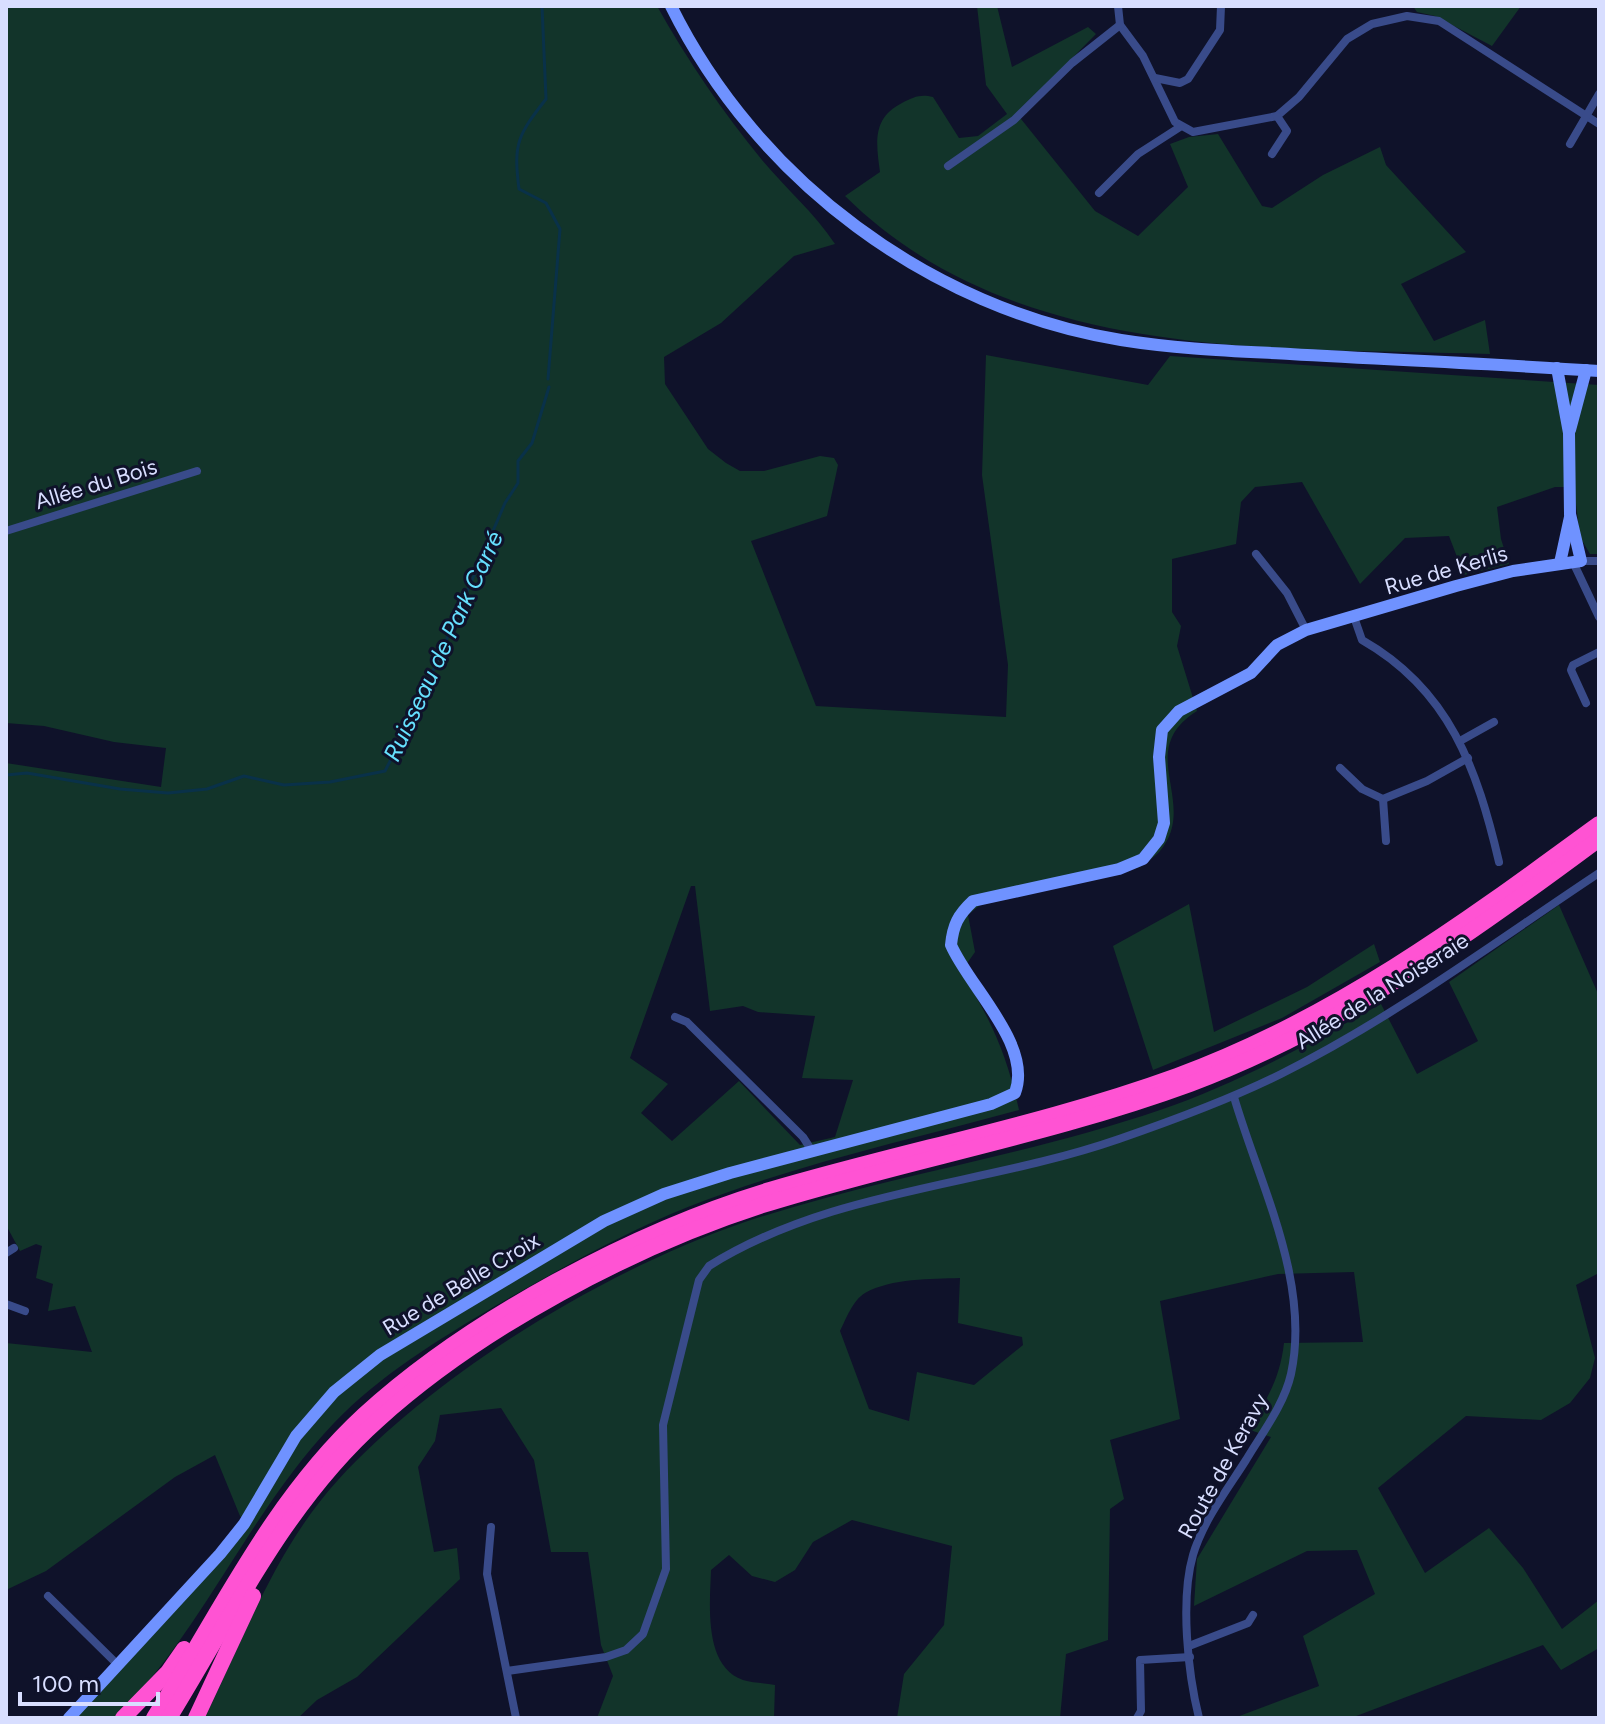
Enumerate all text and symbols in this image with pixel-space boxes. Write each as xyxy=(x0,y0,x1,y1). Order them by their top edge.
street label: Allée du Bois xyxy=(32,453,160,515)
water label: Ruisseau de Park Carré xyxy=(377,526,509,766)
street label: Rue de Kerlis xyxy=(1381,540,1511,600)
street label: Allée de la Noiseraie xyxy=(1291,927,1473,1055)
street label: Rue de Belle Croix xyxy=(378,1226,545,1341)
street label: Route de Keravy xyxy=(1172,1388,1274,1543)
scale bar xyxy=(20,1656,158,1706)
text: 100 m xyxy=(32,1669,99,1698)

